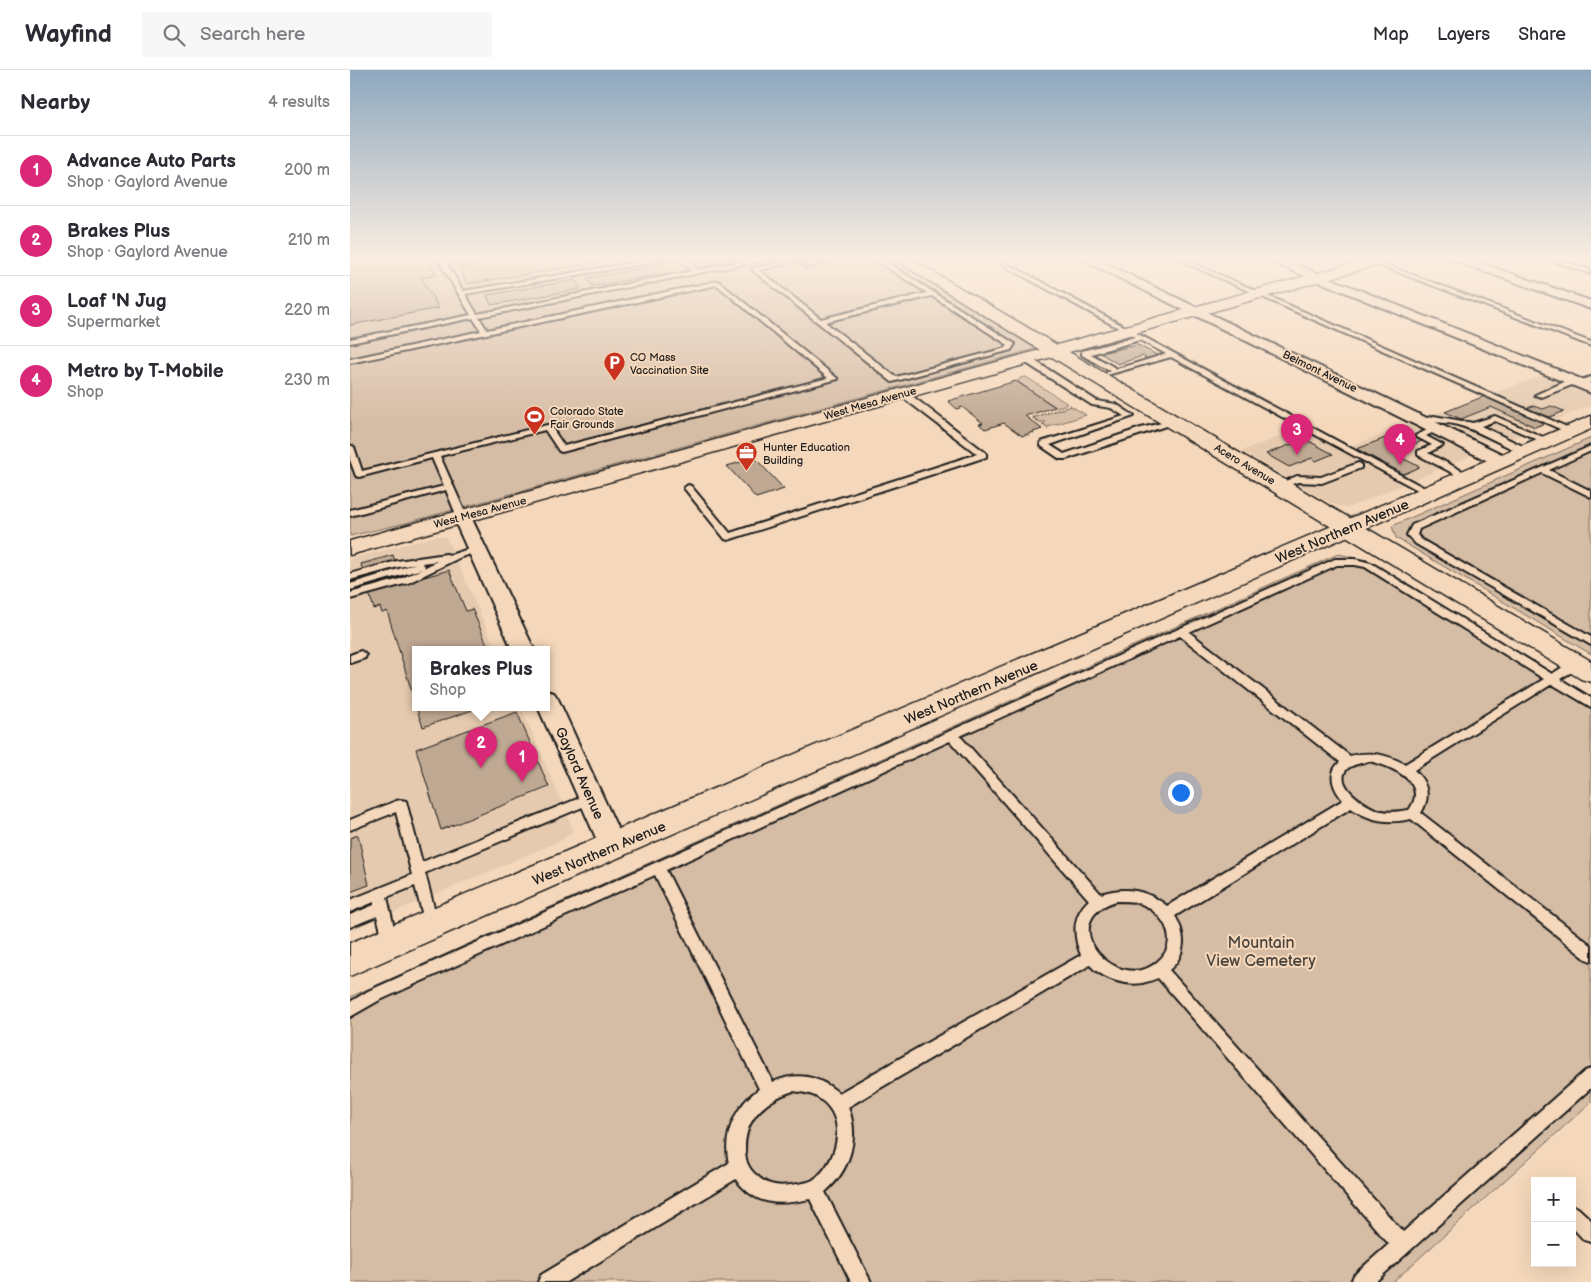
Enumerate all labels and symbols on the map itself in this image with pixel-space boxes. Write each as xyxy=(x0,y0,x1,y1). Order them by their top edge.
street label: Belmont Avenue xyxy=(1280,348,1360,395)
parking icon: CO Mass Vaccination Site xyxy=(602,351,626,382)
place label: CO Mass Vaccination Site xyxy=(630,351,709,377)
street label: West Mesa Avenue xyxy=(823,384,918,423)
sports icon: Colorado State Fair Grounds xyxy=(522,405,546,436)
place label: Colorado State Fair Grounds xyxy=(550,405,624,431)
pin: 3 xyxy=(1281,414,1313,455)
pin: 4 xyxy=(1384,424,1416,465)
office icon: Hunter Education Building xyxy=(735,441,759,472)
place label: Hunter Education Building xyxy=(763,441,850,467)
street label: Acero Avenue xyxy=(1212,441,1278,488)
street label: West Mesa Avenue xyxy=(432,494,528,531)
street label: West Northern Avenue xyxy=(1273,496,1411,567)
street label: West Northern Avenue xyxy=(902,657,1040,728)
street label: Gaylord Avenue xyxy=(552,724,608,822)
pin: 2 xyxy=(465,727,497,768)
pin: 1 xyxy=(506,741,538,782)
your location xyxy=(1168,780,1194,806)
street label: West Northern Avenue xyxy=(530,818,668,889)
park label: Mountain View Cemetery xyxy=(1206,934,1317,971)

